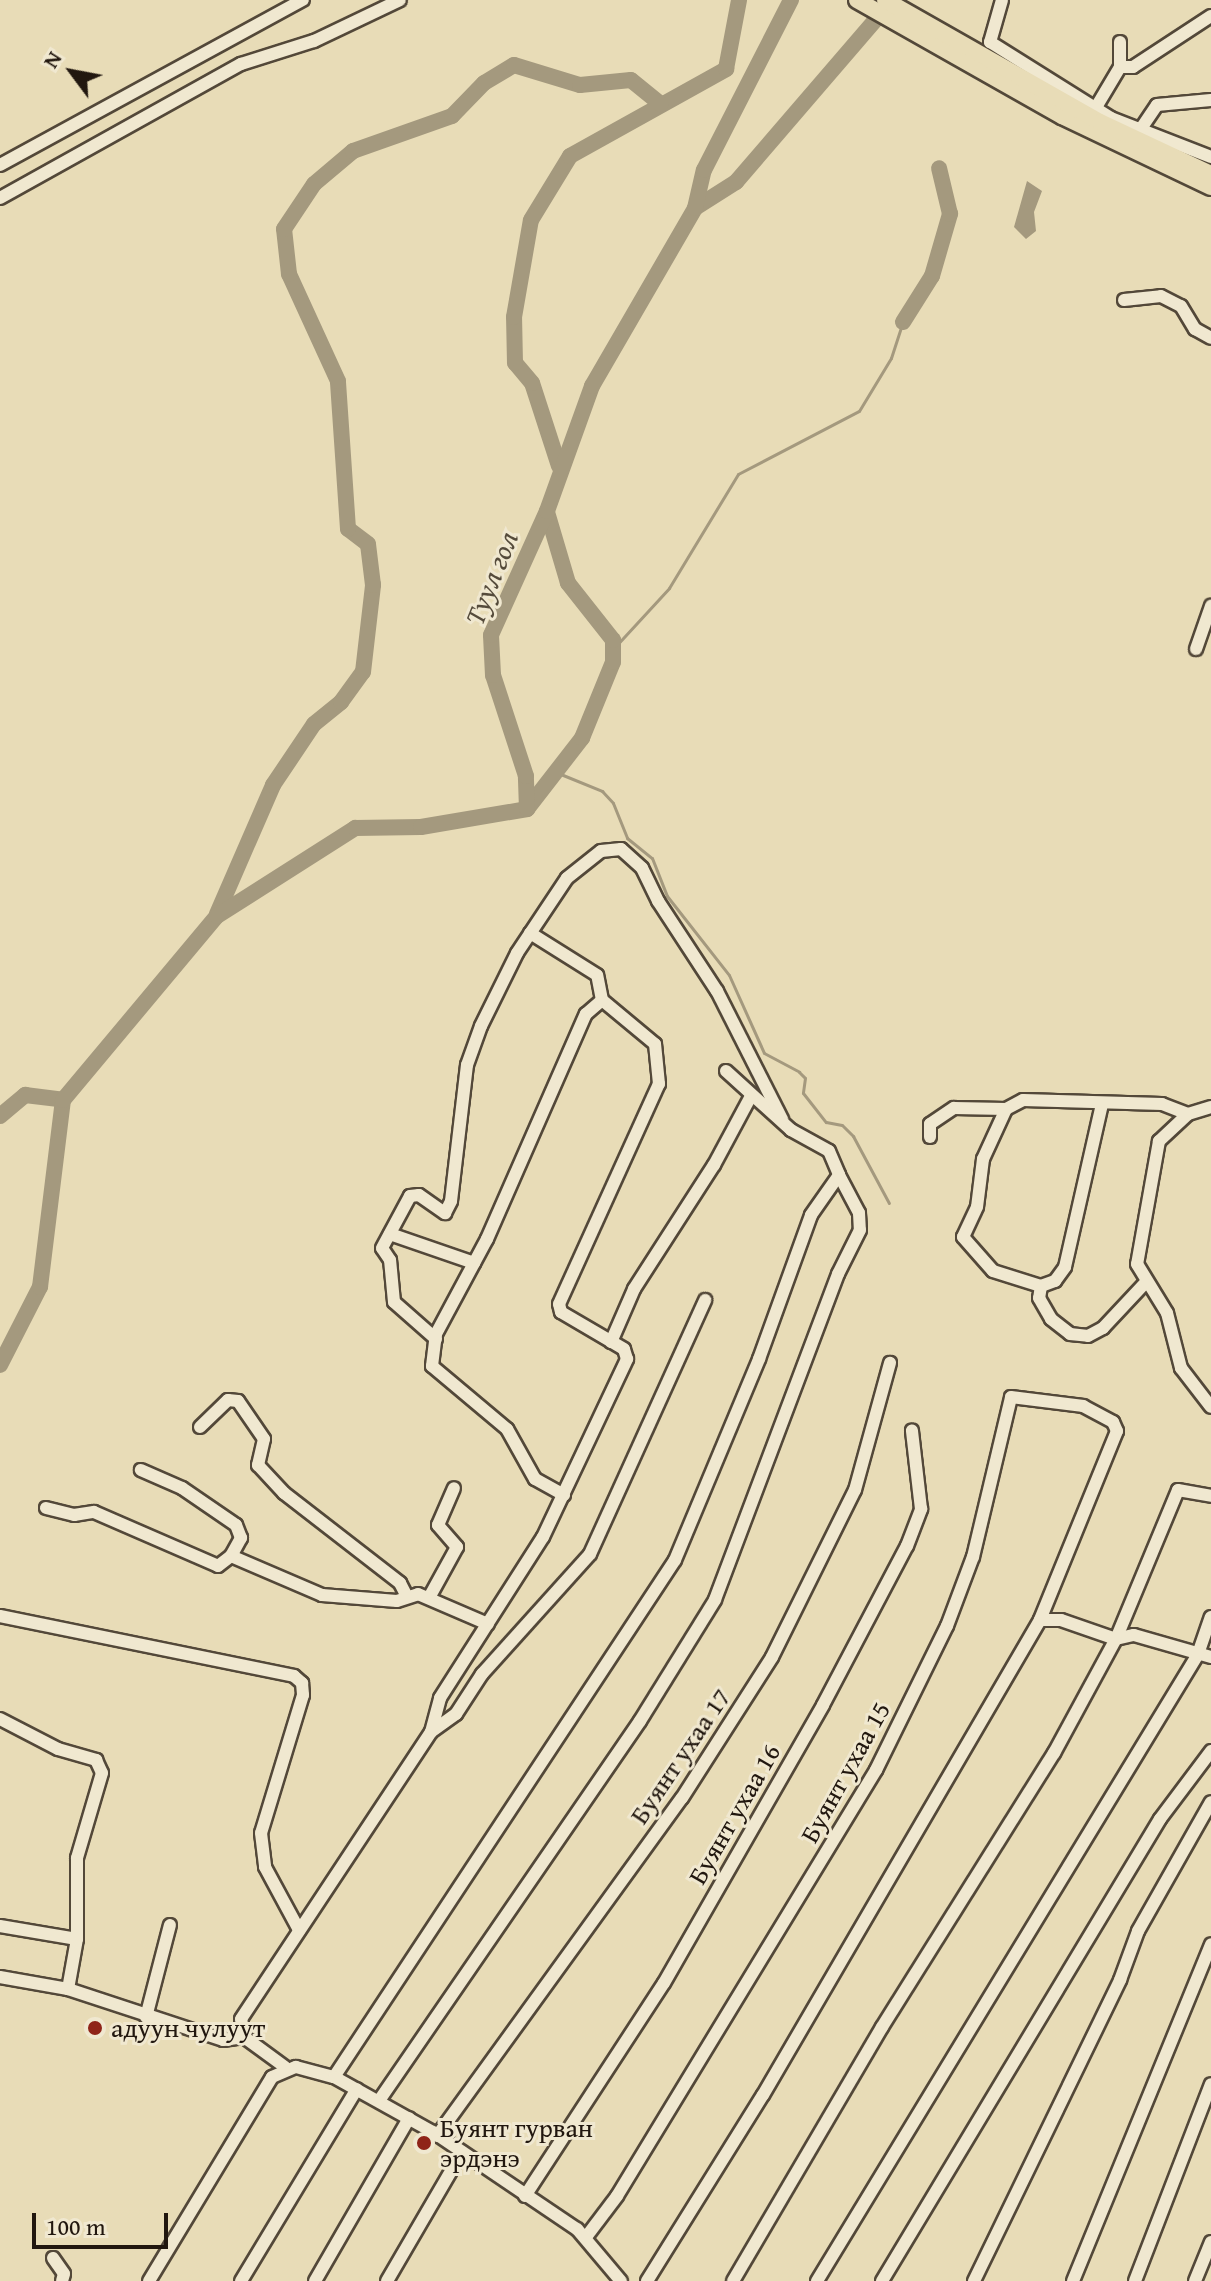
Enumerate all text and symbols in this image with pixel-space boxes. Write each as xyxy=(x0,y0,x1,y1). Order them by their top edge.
north arrow xyxy=(32,32,112,112)
text: N xyxy=(34,45,69,74)
water label: Туул гол xyxy=(457,526,525,630)
street label: Буянт ухаа 17 xyxy=(623,1682,737,1830)
street label: Буянт ухаа 15 xyxy=(793,1696,897,1848)
street label: Буянт ухаа 16 xyxy=(681,1738,787,1890)
place label: адуун чулуут xyxy=(111,2012,265,2044)
marker: адуун чулуут xyxy=(86,2019,104,2037)
place label: Буянт гурван эрдэнэ xyxy=(440,2112,593,2174)
marker: Буянт гурван эрдэнэ xyxy=(415,2134,433,2152)
scale bar xyxy=(36,2197,172,2247)
text: 100 m xyxy=(46,2209,106,2244)

